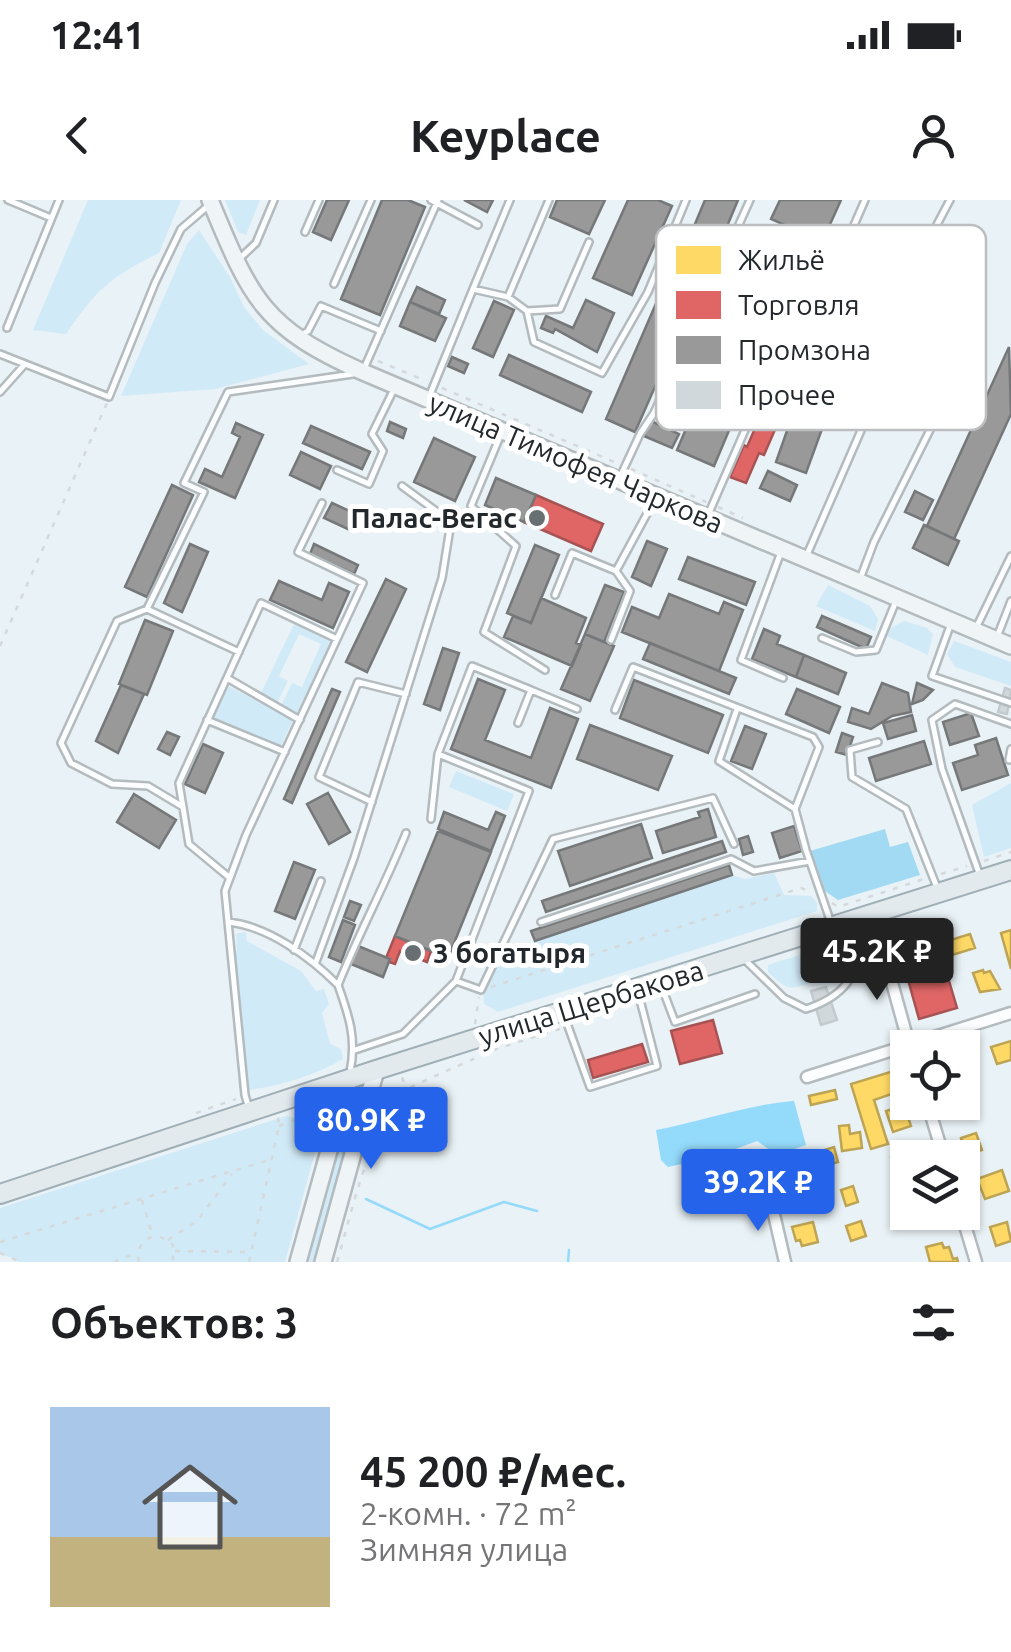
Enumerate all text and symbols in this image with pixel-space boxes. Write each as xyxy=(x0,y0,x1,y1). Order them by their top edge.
text: 12:41 xyxy=(50,14,145,56)
icon: back xyxy=(50,108,105,163)
icon: person xyxy=(906,108,961,163)
text: Keyplace xyxy=(410,110,601,161)
legend xyxy=(656,225,986,430)
text: Жильё xyxy=(738,244,825,275)
text: Торговля xyxy=(738,289,860,320)
text: Промзона xyxy=(738,334,871,365)
text: Прочее xyxy=(738,379,836,410)
street label: улица Тимофея Чаркова xyxy=(424,386,728,539)
place label: Палас-Вегас xyxy=(351,502,517,533)
marker: Палас-Вегас xyxy=(526,507,548,529)
pin: 45.2K ₽ xyxy=(785,918,969,1003)
text: 45.2K ₽ xyxy=(823,932,931,968)
place label: 3 богатыря xyxy=(433,937,586,968)
marker: 3 богатыря xyxy=(402,942,424,964)
street label: улица Щербакова xyxy=(475,954,707,1051)
map controls xyxy=(890,1030,980,1230)
button: locate xyxy=(890,1030,980,1120)
pin: 80.9K ₽ xyxy=(279,1087,463,1172)
text: 80.9K ₽ xyxy=(317,1101,425,1137)
button: layers xyxy=(890,1140,980,1230)
pin: 39.2K ₽ xyxy=(666,1149,850,1234)
text: 39.2K ₽ xyxy=(704,1163,812,1199)
icon: filters xyxy=(906,1295,961,1350)
text: Объектов: 3 xyxy=(50,1299,298,1346)
icon: home xyxy=(130,1447,250,1567)
text: 45 200 ₽/мес. xyxy=(360,1448,626,1495)
text: 2-комн. · 72 m² xyxy=(360,1495,577,1531)
text: Зимняя улица xyxy=(360,1531,568,1567)

